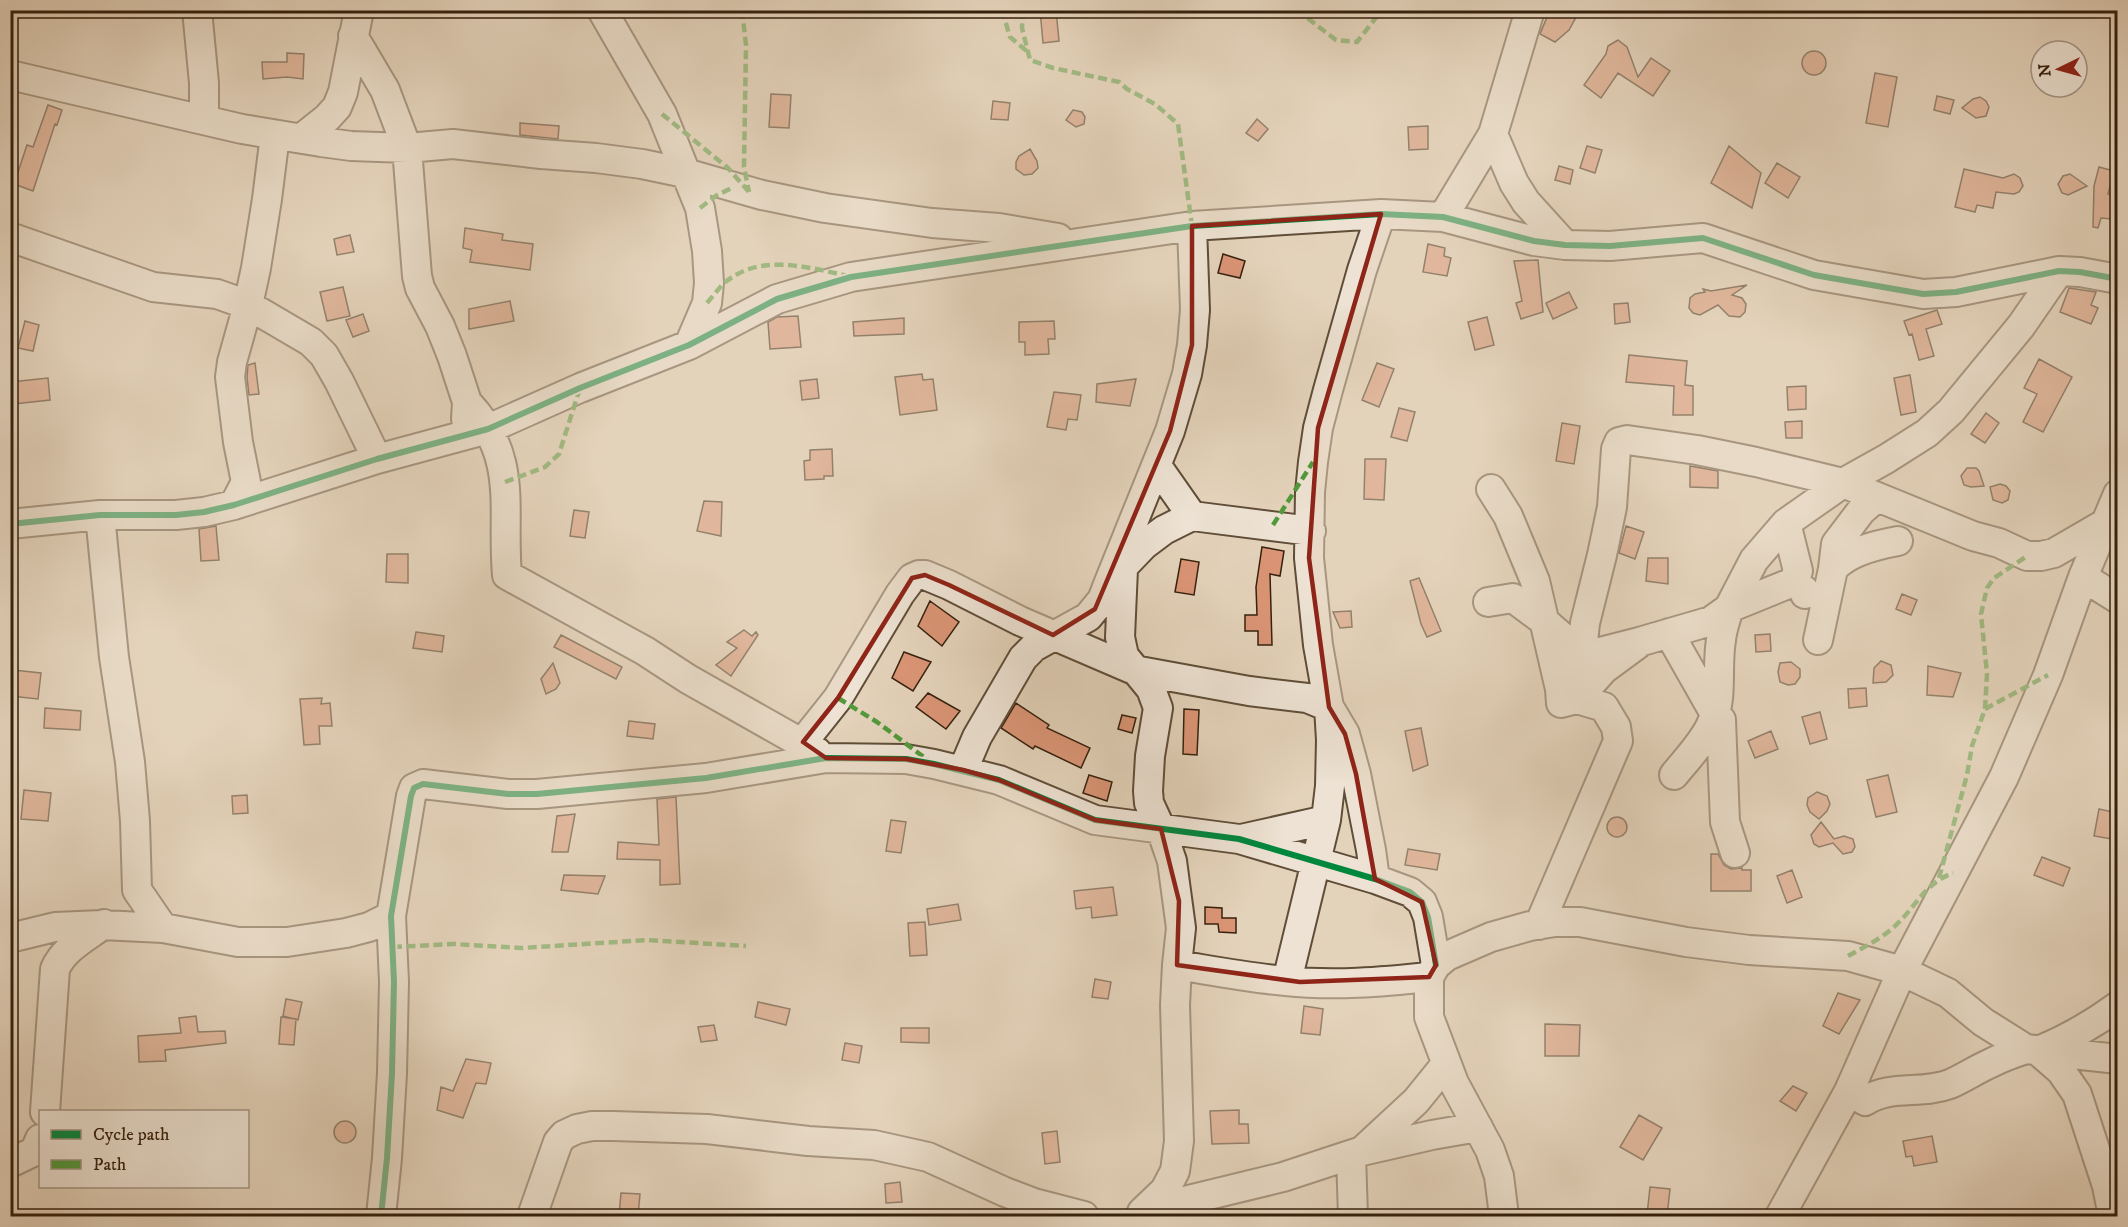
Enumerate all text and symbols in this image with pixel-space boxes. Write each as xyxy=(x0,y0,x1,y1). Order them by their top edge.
north arrow xyxy=(2029,39,2089,99)
text: N xyxy=(2035,63,2056,78)
legend xyxy=(39,1110,249,1188)
text: Cycle path xyxy=(93,1124,170,1146)
text: Path xyxy=(93,1154,127,1176)

